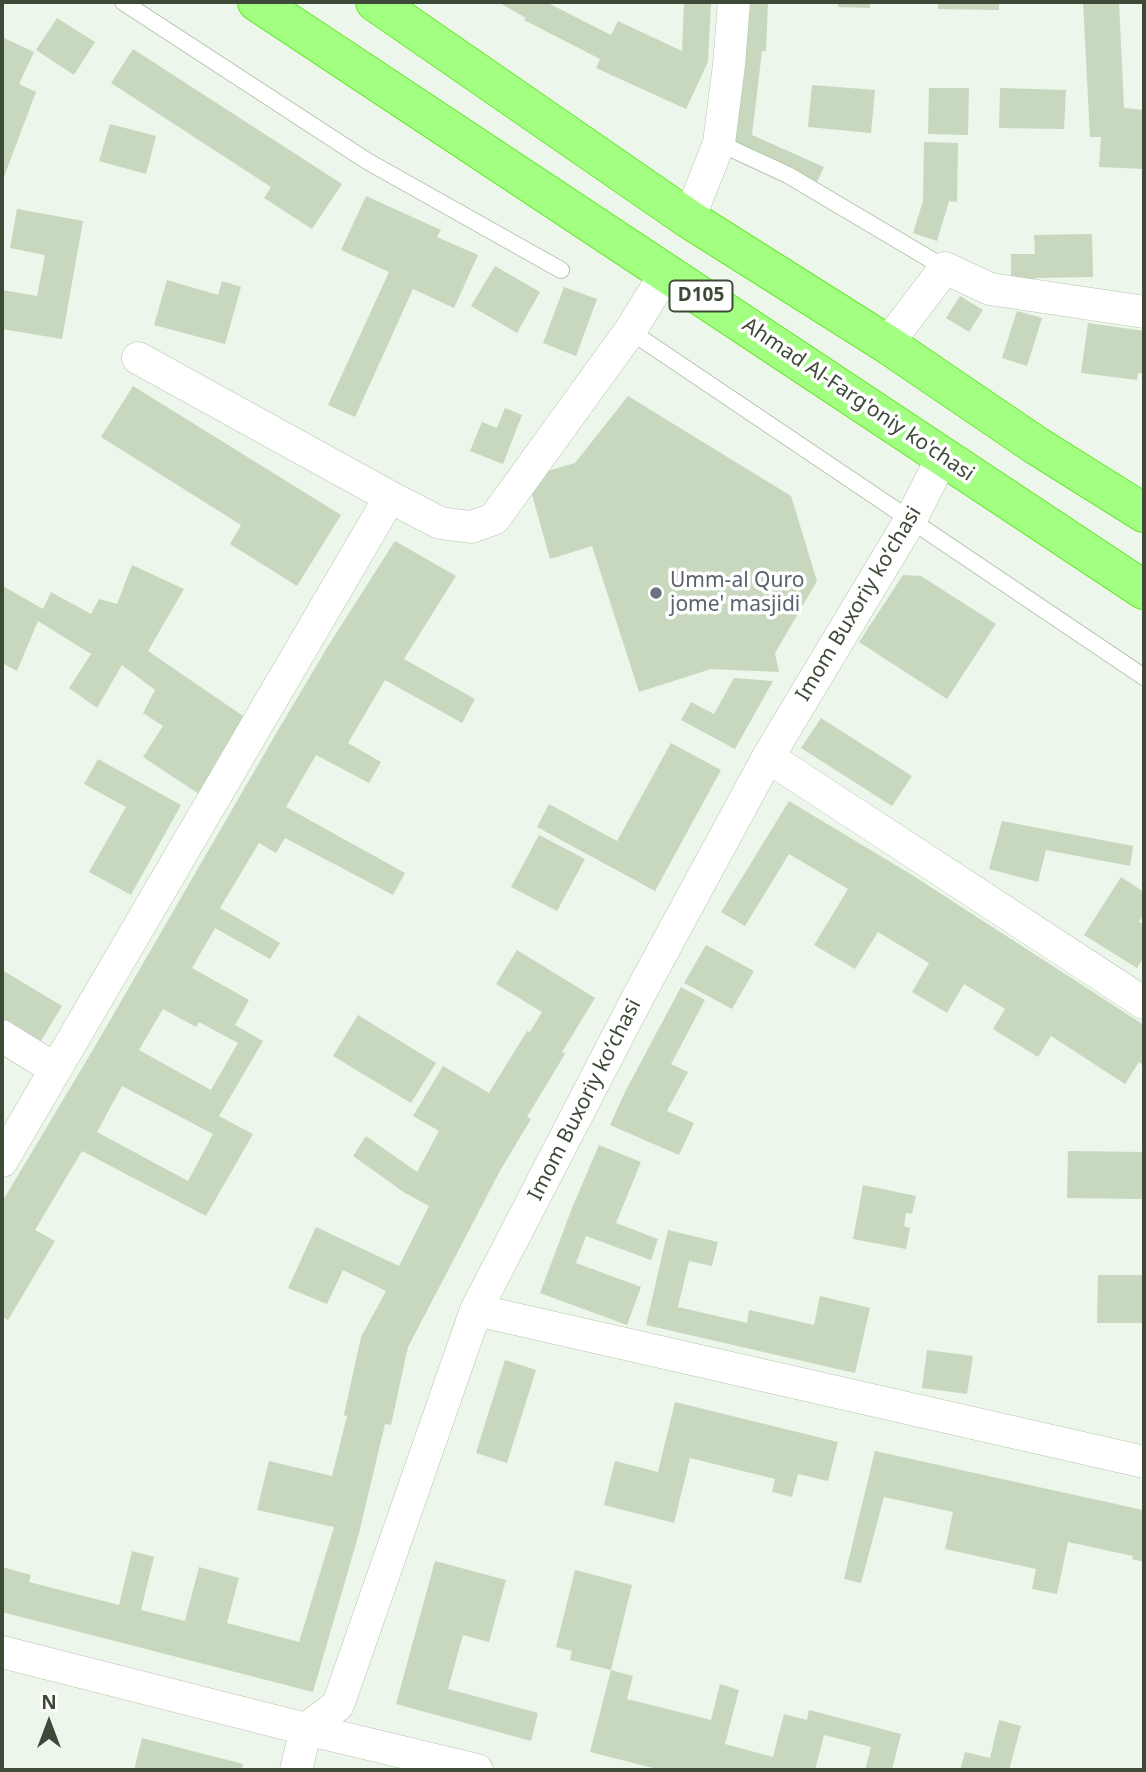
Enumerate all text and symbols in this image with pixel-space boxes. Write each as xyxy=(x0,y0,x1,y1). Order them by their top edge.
road number: D105 xyxy=(670,280,732,312)
street label: Ahmad Al-Farg'oniy ko'chasi xyxy=(737,313,979,487)
street label: Imom Buxoriy koʻchasi xyxy=(791,502,927,706)
place label: Umm-al Quro jome' masjidi xyxy=(670,568,804,618)
marker: Umm-al Quro jome' masjidi xyxy=(648,585,664,601)
street label: Imom Buxoriy koʻchasi xyxy=(523,995,647,1205)
north arrow xyxy=(14,1688,84,1758)
text: N xyxy=(41,1689,57,1715)

